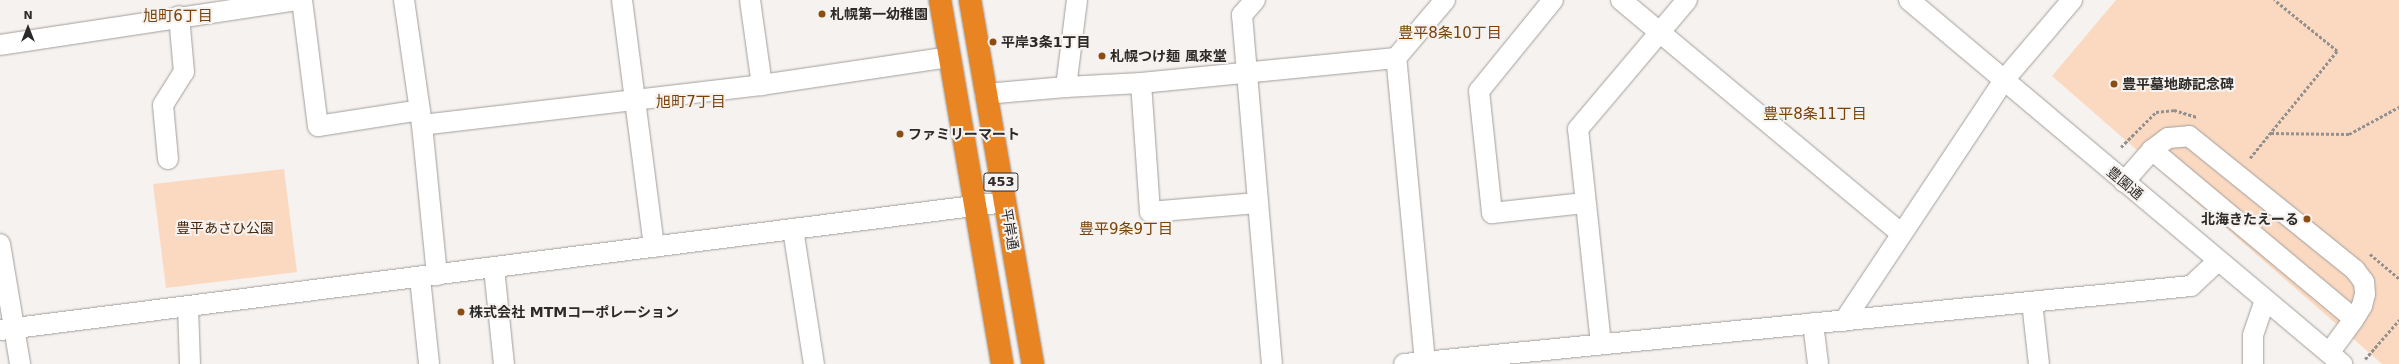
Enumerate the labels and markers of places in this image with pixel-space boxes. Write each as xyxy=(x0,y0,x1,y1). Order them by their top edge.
place label: 札幌第一幼稚園 xyxy=(830,6,928,22)
marker: 札幌第一幼稚園 xyxy=(817,9,827,19)
place label: 平岸3条1丁目 xyxy=(1001,34,1090,50)
marker: 平岸3条1丁目 xyxy=(988,37,998,47)
place label: 札幌つけ麺 風來堂 xyxy=(1110,48,1227,64)
marker: 札幌つけ麺 風來堂 xyxy=(1097,51,1107,61)
place label: 豊平墓地跡記念碑 xyxy=(2122,76,2234,92)
marker: 豊平墓地跡記念碑 xyxy=(2109,79,2119,89)
place label: ファミリーマート xyxy=(908,126,1020,142)
marker: ファミリーマート xyxy=(895,129,905,139)
place label: 北海きたえーる xyxy=(2201,211,2299,227)
marker: 北海きたえーる xyxy=(2302,214,2312,224)
place label: 株式会社 MTMコーポレーション xyxy=(469,304,679,320)
marker: 株式会社 MTMコーポレーション xyxy=(456,307,466,317)

